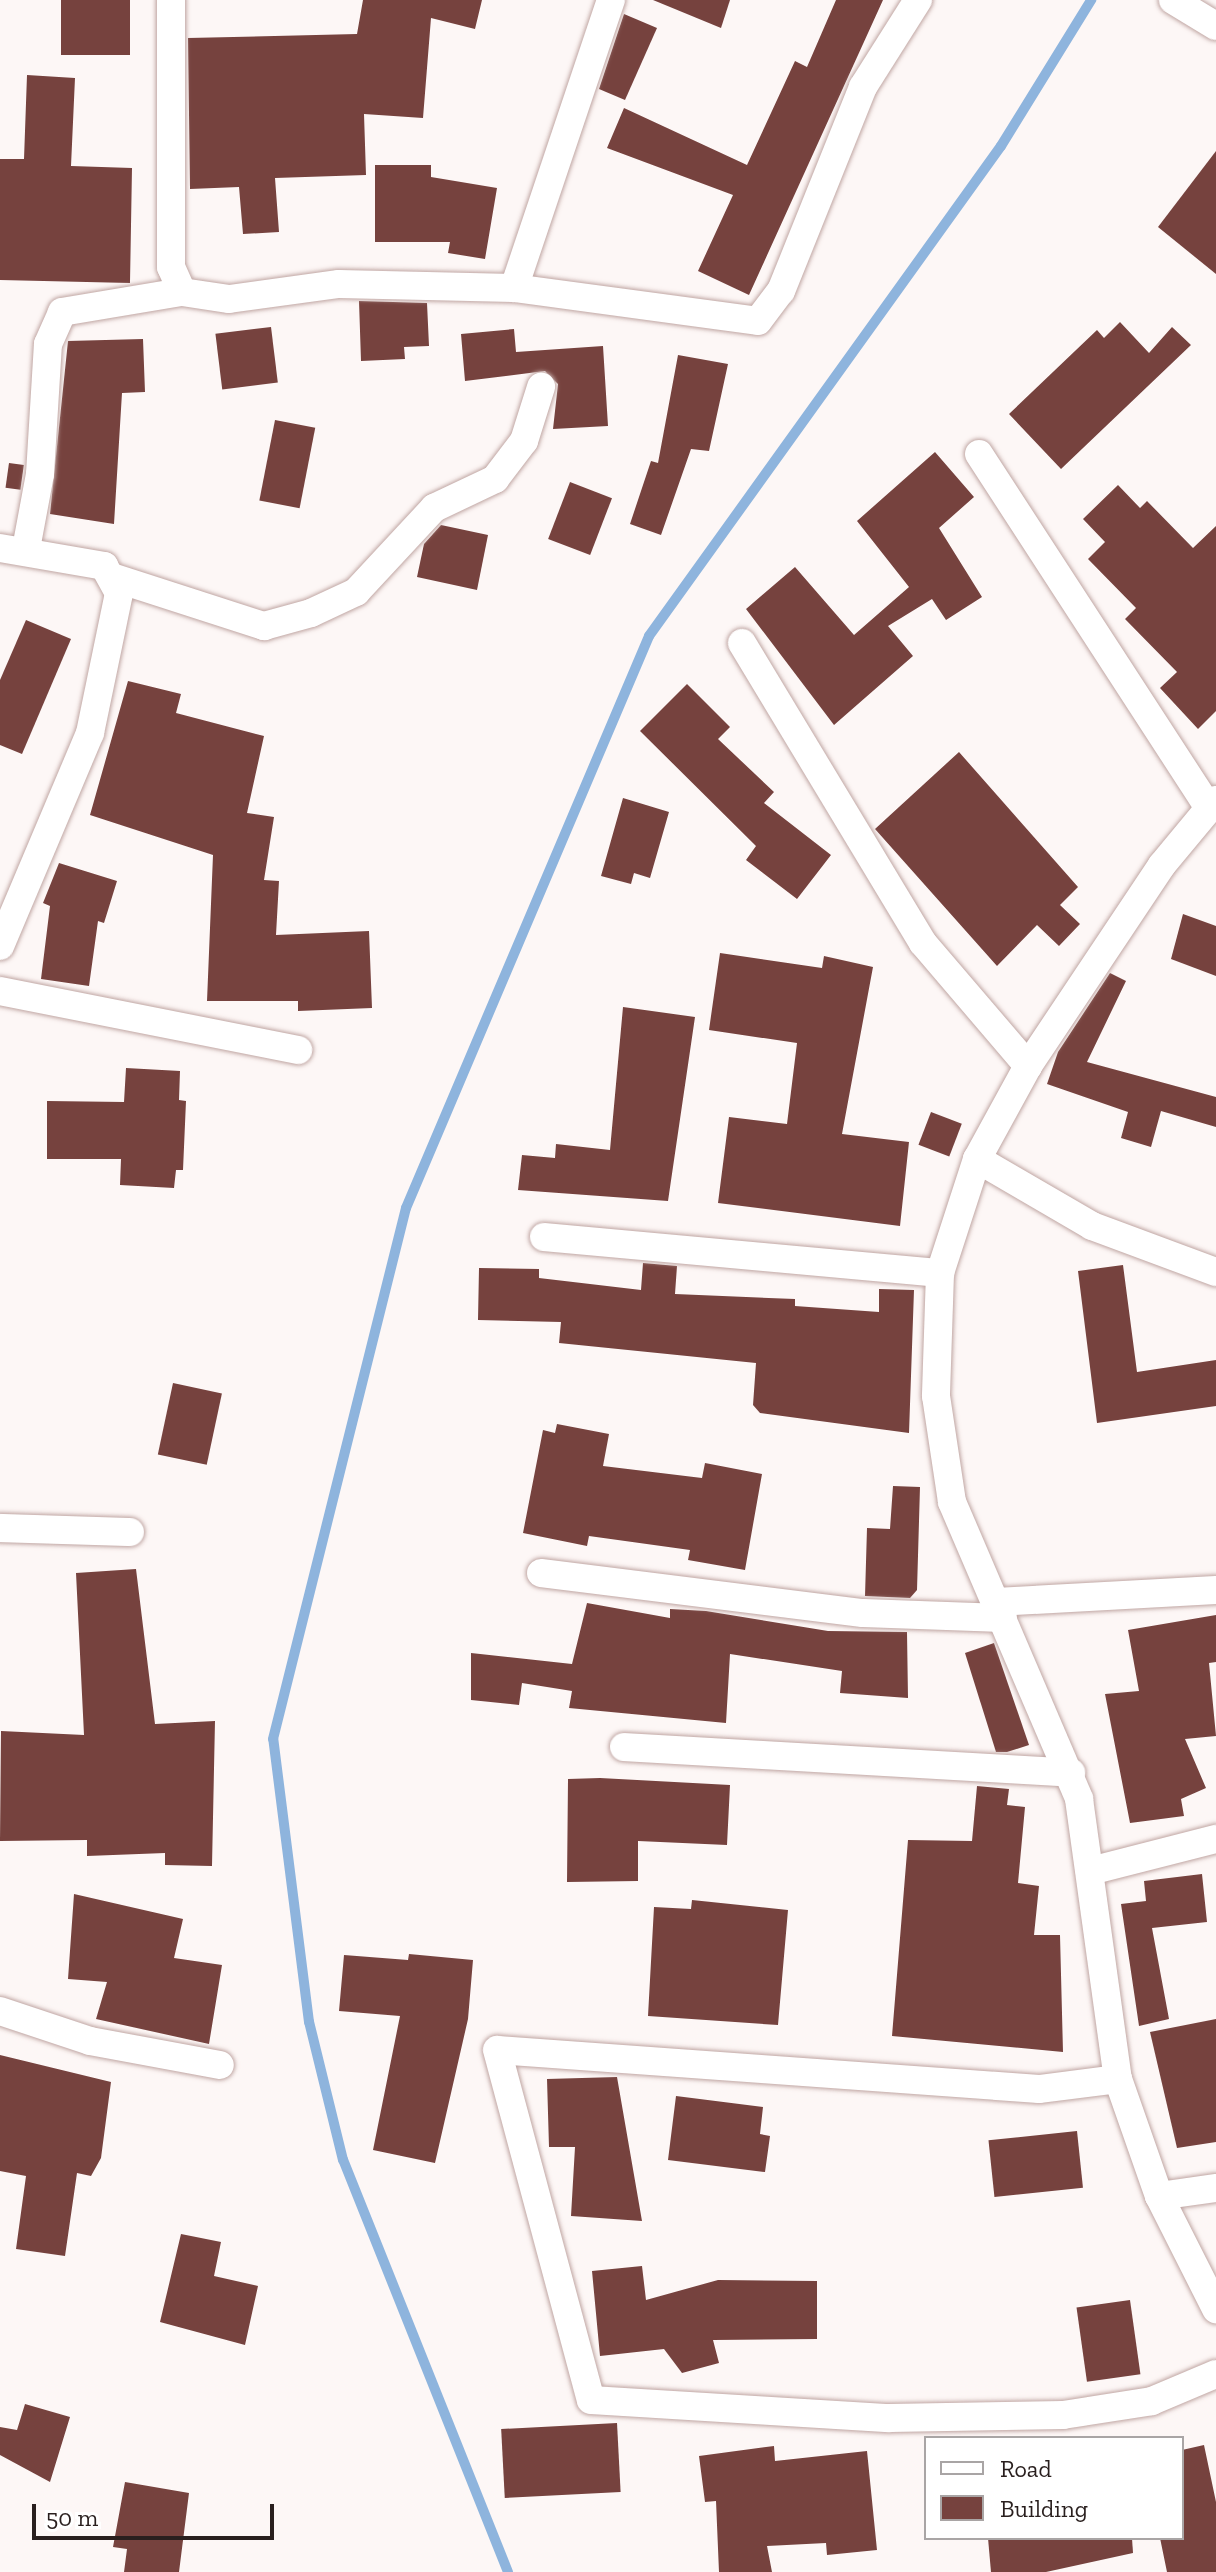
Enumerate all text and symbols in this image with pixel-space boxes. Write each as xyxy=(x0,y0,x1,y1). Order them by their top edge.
legend xyxy=(924,2436,1184,2540)
text: Road xyxy=(1000,2454,1052,2483)
scale bar xyxy=(36,2488,278,2538)
text: Building xyxy=(1000,2494,1088,2523)
text: 50 m xyxy=(46,2503,98,2532)

